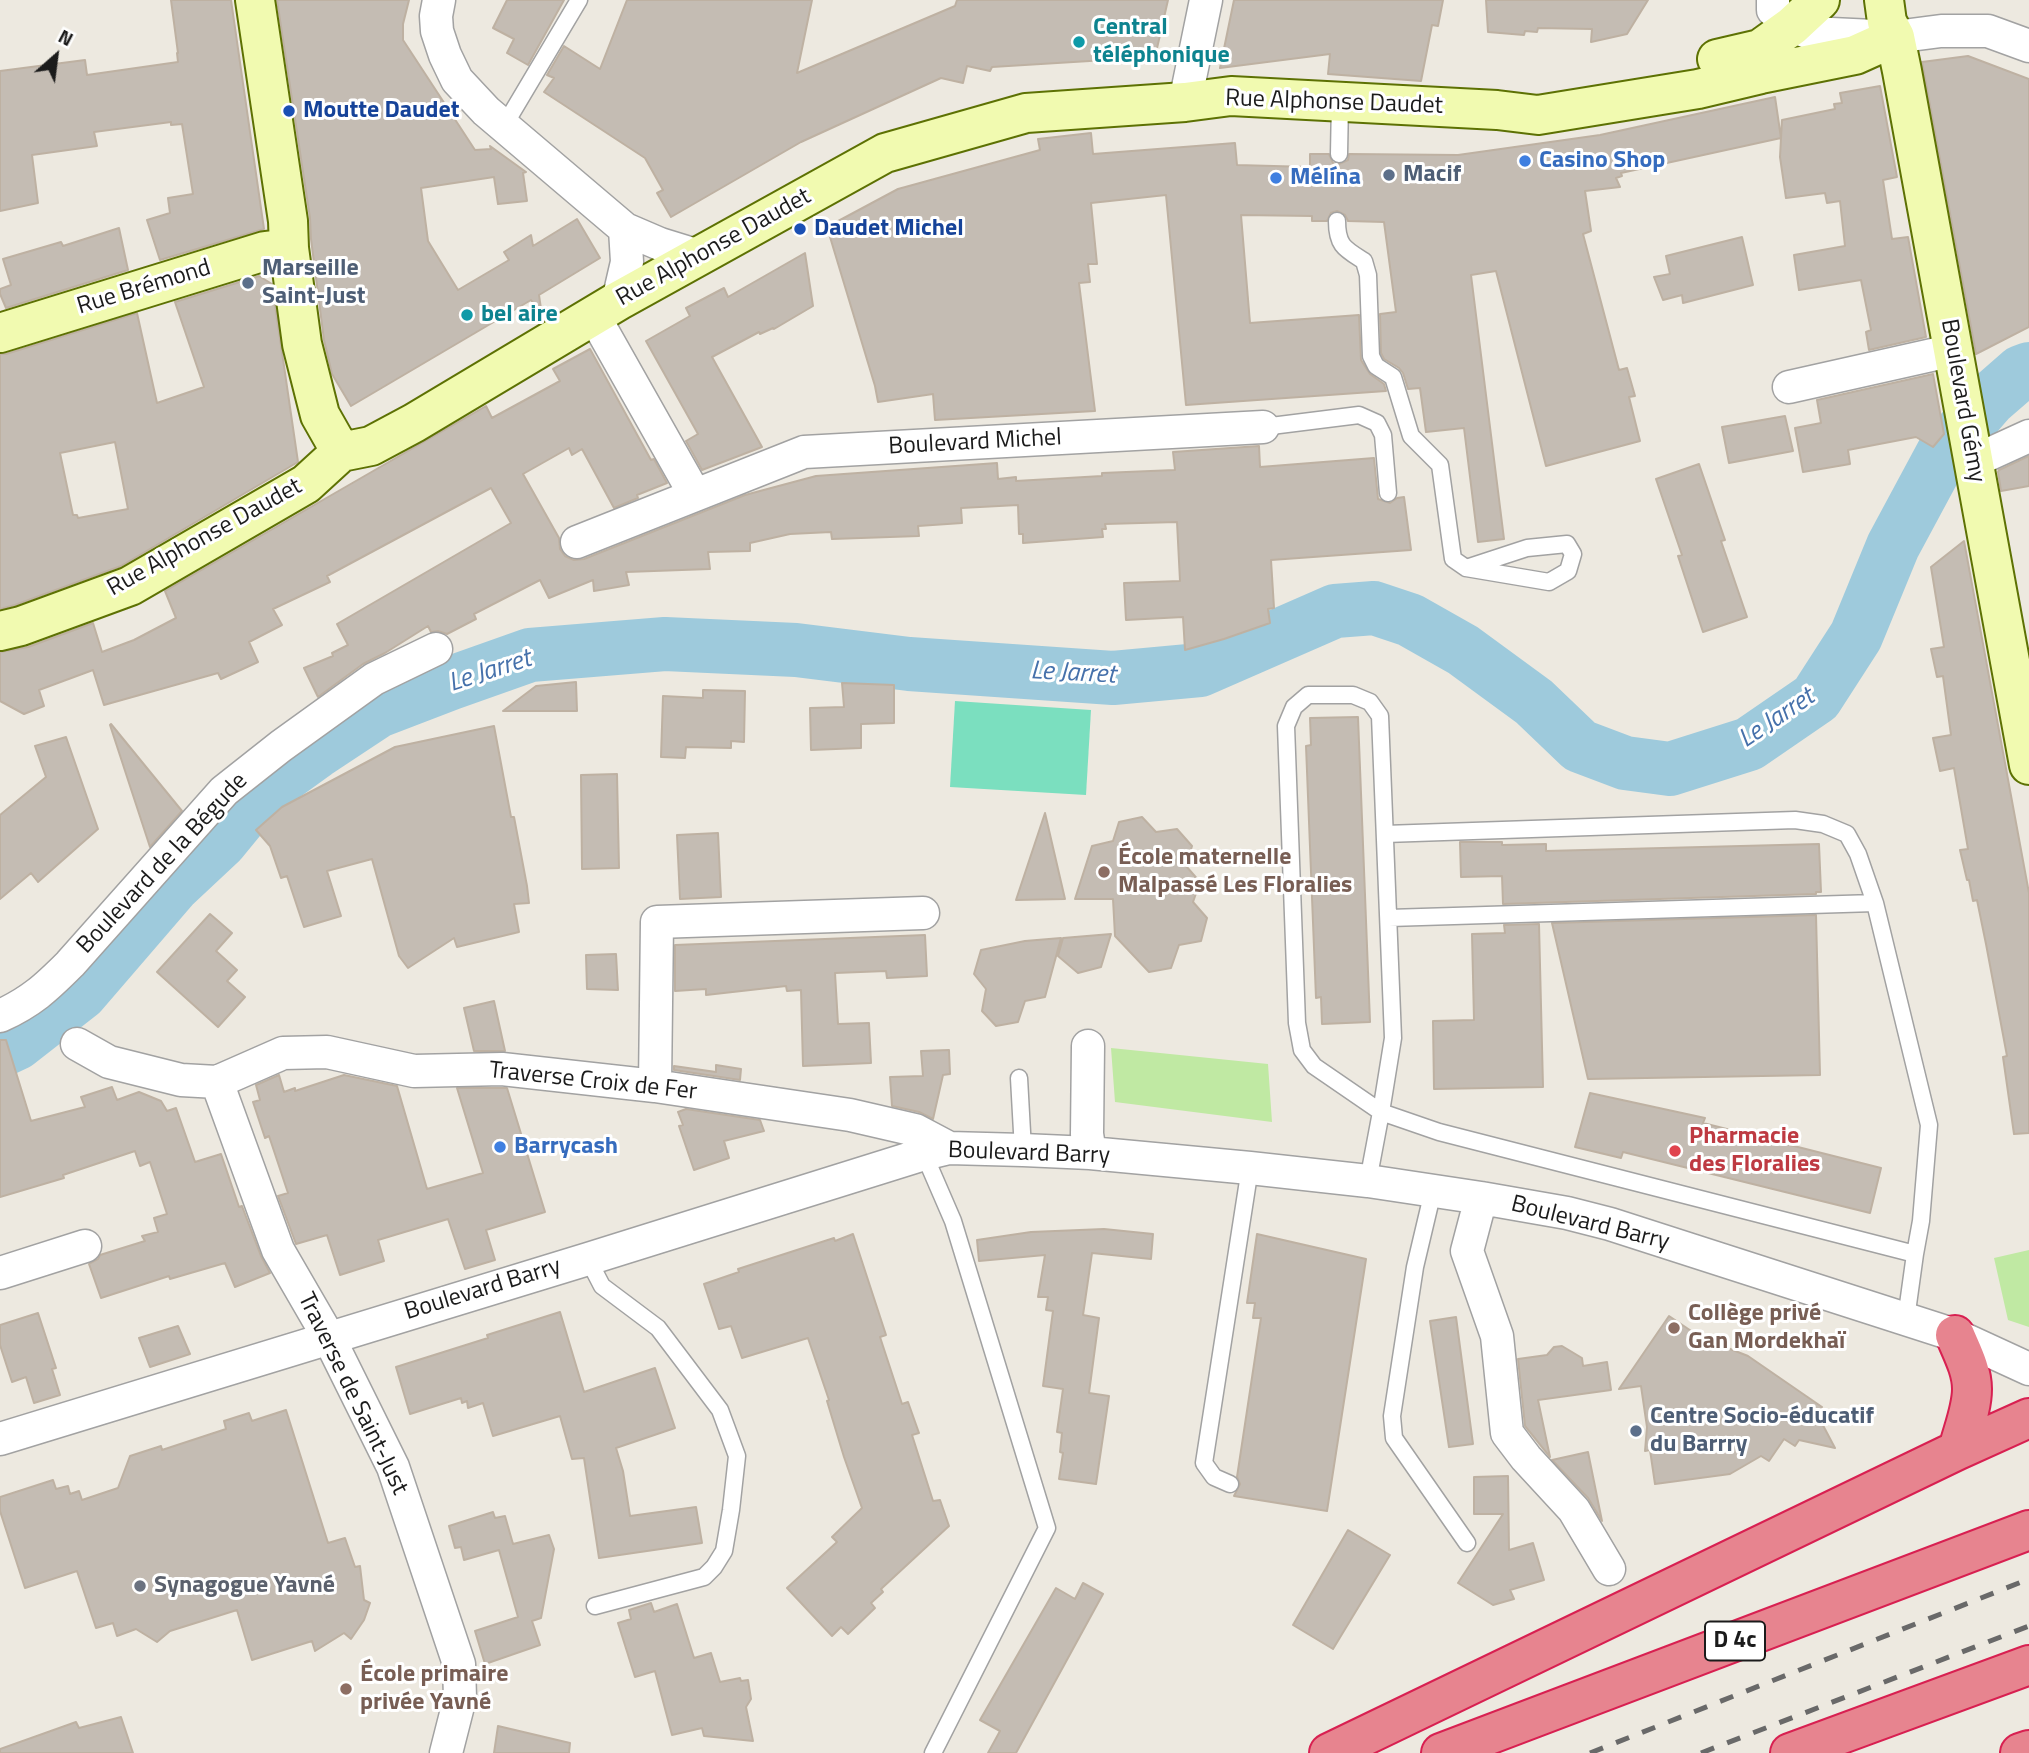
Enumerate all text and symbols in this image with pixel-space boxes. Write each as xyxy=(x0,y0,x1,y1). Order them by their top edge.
place label: Central téléphonique xyxy=(1093,14,1230,70)
north arrow xyxy=(21,21,91,91)
text: N xyxy=(53,21,79,53)
marker: Central téléphonique xyxy=(1071,34,1087,50)
street label: Rue Alphonse Daudet xyxy=(1225,85,1443,121)
place label: Moutte Daudet xyxy=(303,97,459,125)
marker: Moutte Daudet xyxy=(281,103,297,119)
place label: Casino Shop xyxy=(1539,147,1665,175)
marker: Casino Shop xyxy=(1517,153,1533,169)
place label: Macif xyxy=(1403,161,1461,189)
place label: Mélína xyxy=(1290,164,1361,192)
marker: Macif xyxy=(1381,167,1397,183)
marker: Mélína xyxy=(1268,170,1284,186)
street label: Rue Alphonse Daudet xyxy=(612,183,816,313)
place label: Daudet Michel xyxy=(814,215,964,243)
marker: Daudet Michel xyxy=(792,221,808,237)
street label: Rue Brémond xyxy=(74,254,214,322)
place label: Marseille Saint-Just xyxy=(262,255,365,311)
marker: Marseille Saint-Just xyxy=(240,275,256,291)
place label: bel aire xyxy=(481,301,558,329)
marker: bel aire xyxy=(459,307,475,323)
street label: Boulevard Gémy xyxy=(1933,317,1991,485)
street label: Boulevard Michel xyxy=(888,424,1062,462)
street label: Rue Alphonse Daudet xyxy=(103,473,307,603)
water label: Le Jarret xyxy=(445,644,535,700)
water label: Le Jarret xyxy=(1030,656,1116,692)
water label: Le Jarret xyxy=(1733,682,1821,756)
street label: Boulevard de la Bégude xyxy=(72,768,254,960)
place label: École maternelle Malpassé Les Floralies xyxy=(1118,844,1352,900)
marker: École maternelle Malpassé Les Floralies xyxy=(1096,864,1112,880)
street label: Traverse Croix de Fer xyxy=(488,1057,698,1107)
place label: Pharmacie des Floralies xyxy=(1689,1123,1820,1179)
place label: Barrycash xyxy=(514,1133,618,1161)
street label: Boulevard Barry xyxy=(948,1137,1110,1171)
marker: Barrycash xyxy=(492,1139,508,1155)
marker: Pharmacie des Floralies xyxy=(1667,1143,1683,1159)
street label: Boulevard Barry xyxy=(1508,1190,1672,1258)
street label: Boulevard Barry xyxy=(401,1253,565,1327)
street label: Traverse de Saint-Just xyxy=(291,1288,413,1500)
place label: Collège privé Gan Mordekhaï xyxy=(1688,1300,1845,1356)
marker: Collège privé Gan Mordekhaï xyxy=(1666,1320,1682,1336)
place label: Centre Socio-éducatif du Barrry xyxy=(1650,1403,1874,1459)
marker: Centre Socio-éducatif du Barrry xyxy=(1628,1423,1644,1439)
place label: Synagogue Yavné xyxy=(154,1572,335,1600)
marker: Synagogue Yavné xyxy=(132,1578,148,1594)
road number: D 4c xyxy=(1705,1622,1765,1660)
place label: École primaire privée Yavné xyxy=(360,1661,508,1717)
marker: École primaire privée Yavné xyxy=(338,1681,354,1697)

